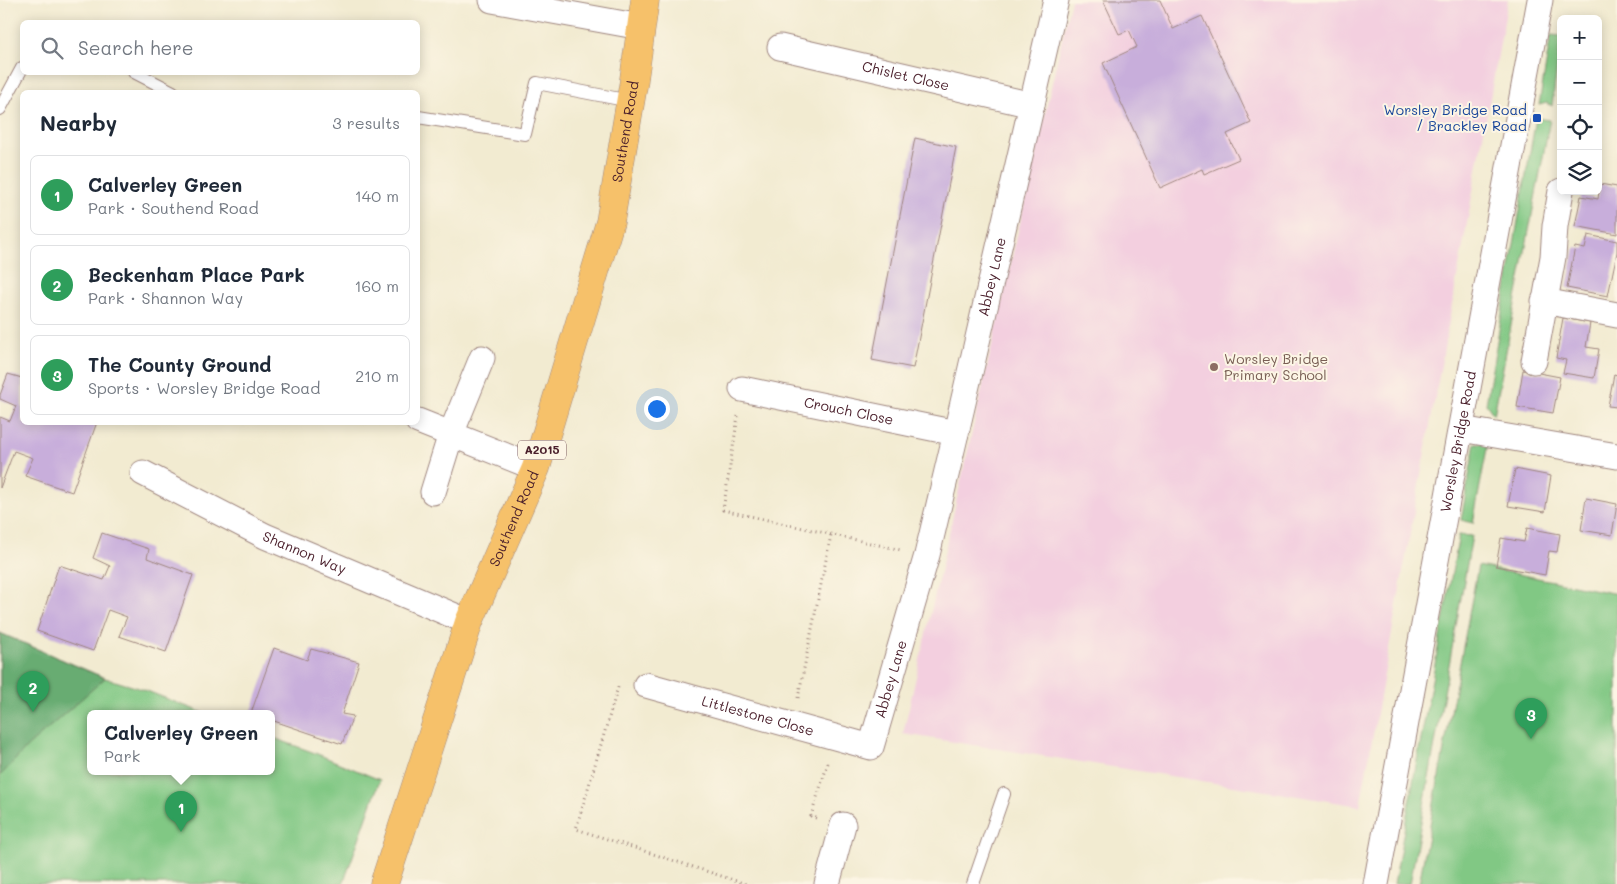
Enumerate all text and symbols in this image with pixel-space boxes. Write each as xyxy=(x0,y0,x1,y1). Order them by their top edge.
map controls xyxy=(1557,15,1602,195)
button: + xyxy=(1557,15,1602,60)
search box xyxy=(20,20,420,75)
icon: search xyxy=(38,34,66,62)
text: Search here xyxy=(78,35,194,60)
street label: Chislet Close xyxy=(860,56,951,95)
button: − xyxy=(1557,60,1602,105)
street label: Southend Road xyxy=(607,79,643,184)
place label: Worsley Bridge Road / Brackley Road xyxy=(1384,100,1527,135)
button: locate xyxy=(1557,105,1602,150)
text: Nearby xyxy=(40,109,117,136)
text: 3 results xyxy=(332,112,400,133)
marker: Worsley Bridge Road / Brackley Road xyxy=(1531,112,1543,124)
button: layers xyxy=(1557,150,1602,195)
text: Calverley Green xyxy=(88,172,242,197)
text: 1 xyxy=(53,185,61,206)
text: 140 m xyxy=(355,185,399,206)
text: Park · Southend Road xyxy=(88,197,259,218)
street label: Abbey Lane xyxy=(973,235,1010,318)
text: Beckenham Place Park xyxy=(88,262,305,287)
text: 2 xyxy=(53,275,61,296)
text: 160 m xyxy=(354,275,399,296)
text: Park · Shannon Way xyxy=(88,287,243,308)
place label: Worsley Bridge Primary School xyxy=(1224,349,1328,384)
text: The County Ground xyxy=(88,352,271,377)
marker: Worsley Bridge Primary School xyxy=(1208,361,1220,373)
text: 3 xyxy=(52,365,62,386)
text: 210 m xyxy=(355,365,399,386)
street label: Worsley Bridge Road xyxy=(1435,369,1480,514)
text: Sports · Worsley Bridge Road xyxy=(88,377,320,398)
street label: Crouch Close xyxy=(802,392,895,429)
your location xyxy=(644,396,670,422)
road number: A2015 xyxy=(518,440,566,460)
street label: Southend Road xyxy=(484,468,543,569)
street label: Shannon Way xyxy=(260,526,349,578)
street label: Abbey Lane xyxy=(870,638,911,720)
pin: 2 xyxy=(17,671,49,712)
street label: Littlestone Close xyxy=(700,691,816,740)
pin: 3 xyxy=(1515,698,1547,739)
popup xyxy=(87,710,275,775)
text: Calverley Green xyxy=(104,720,258,745)
text: Park xyxy=(104,745,140,766)
pin: 1 xyxy=(165,791,197,832)

